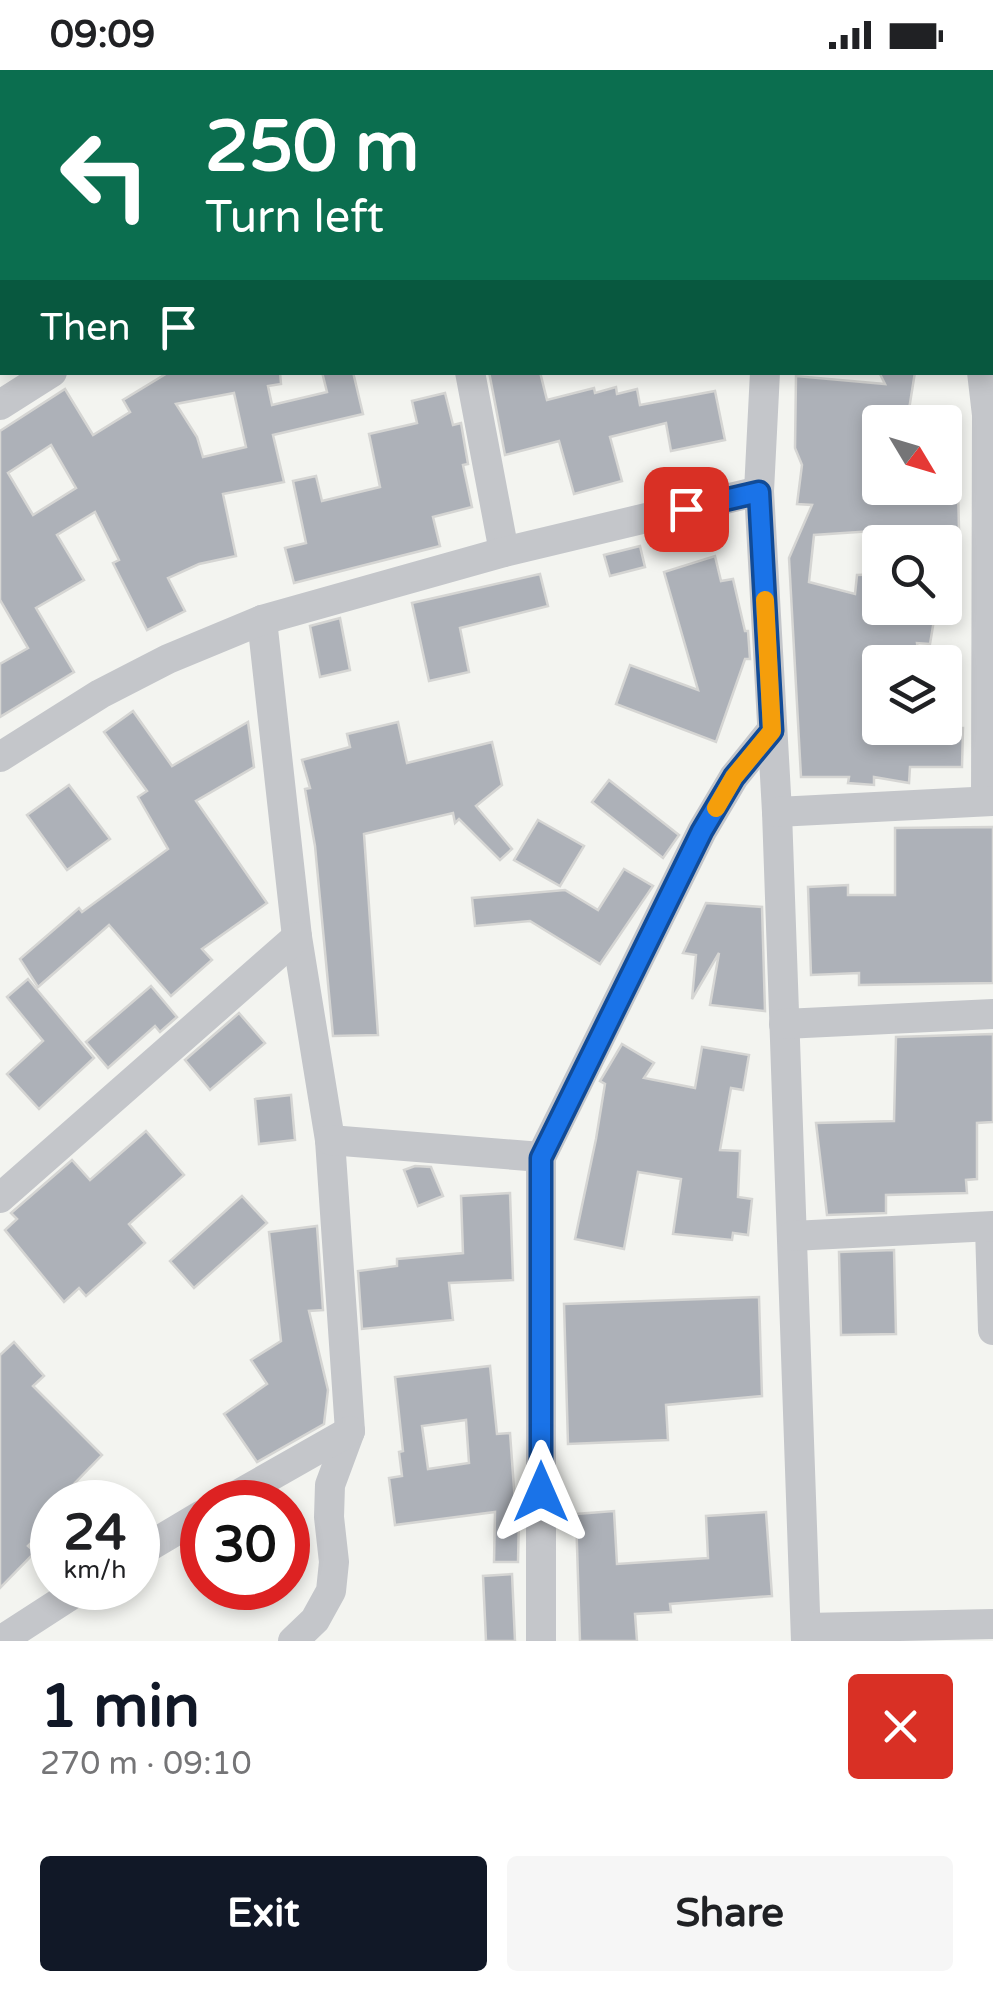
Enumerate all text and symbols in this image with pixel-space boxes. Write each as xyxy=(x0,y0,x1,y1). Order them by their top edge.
text: 09:09 xyxy=(50,12,155,58)
text: 250 m xyxy=(205,106,419,190)
icon: left xyxy=(40,110,170,240)
text: Turn left xyxy=(205,191,384,245)
icon: arrive xyxy=(151,300,206,355)
text: Then xyxy=(40,305,131,351)
north arrow xyxy=(862,405,962,505)
map controls xyxy=(862,405,962,745)
pin xyxy=(644,467,729,552)
icon: arrive xyxy=(659,482,714,537)
button: search xyxy=(862,525,962,625)
button: layers xyxy=(862,645,962,745)
position arrow xyxy=(489,1440,593,1544)
speed limit sign: 30 xyxy=(180,1480,310,1610)
text: 24 xyxy=(64,1503,126,1563)
text: km/h xyxy=(64,1555,126,1585)
text: 1 min xyxy=(40,1671,200,1743)
button: close xyxy=(848,1674,953,1779)
text: 270 m · 09:10 xyxy=(40,1745,252,1783)
button: Exit xyxy=(40,1856,487,1971)
button: Share xyxy=(507,1856,953,1971)

